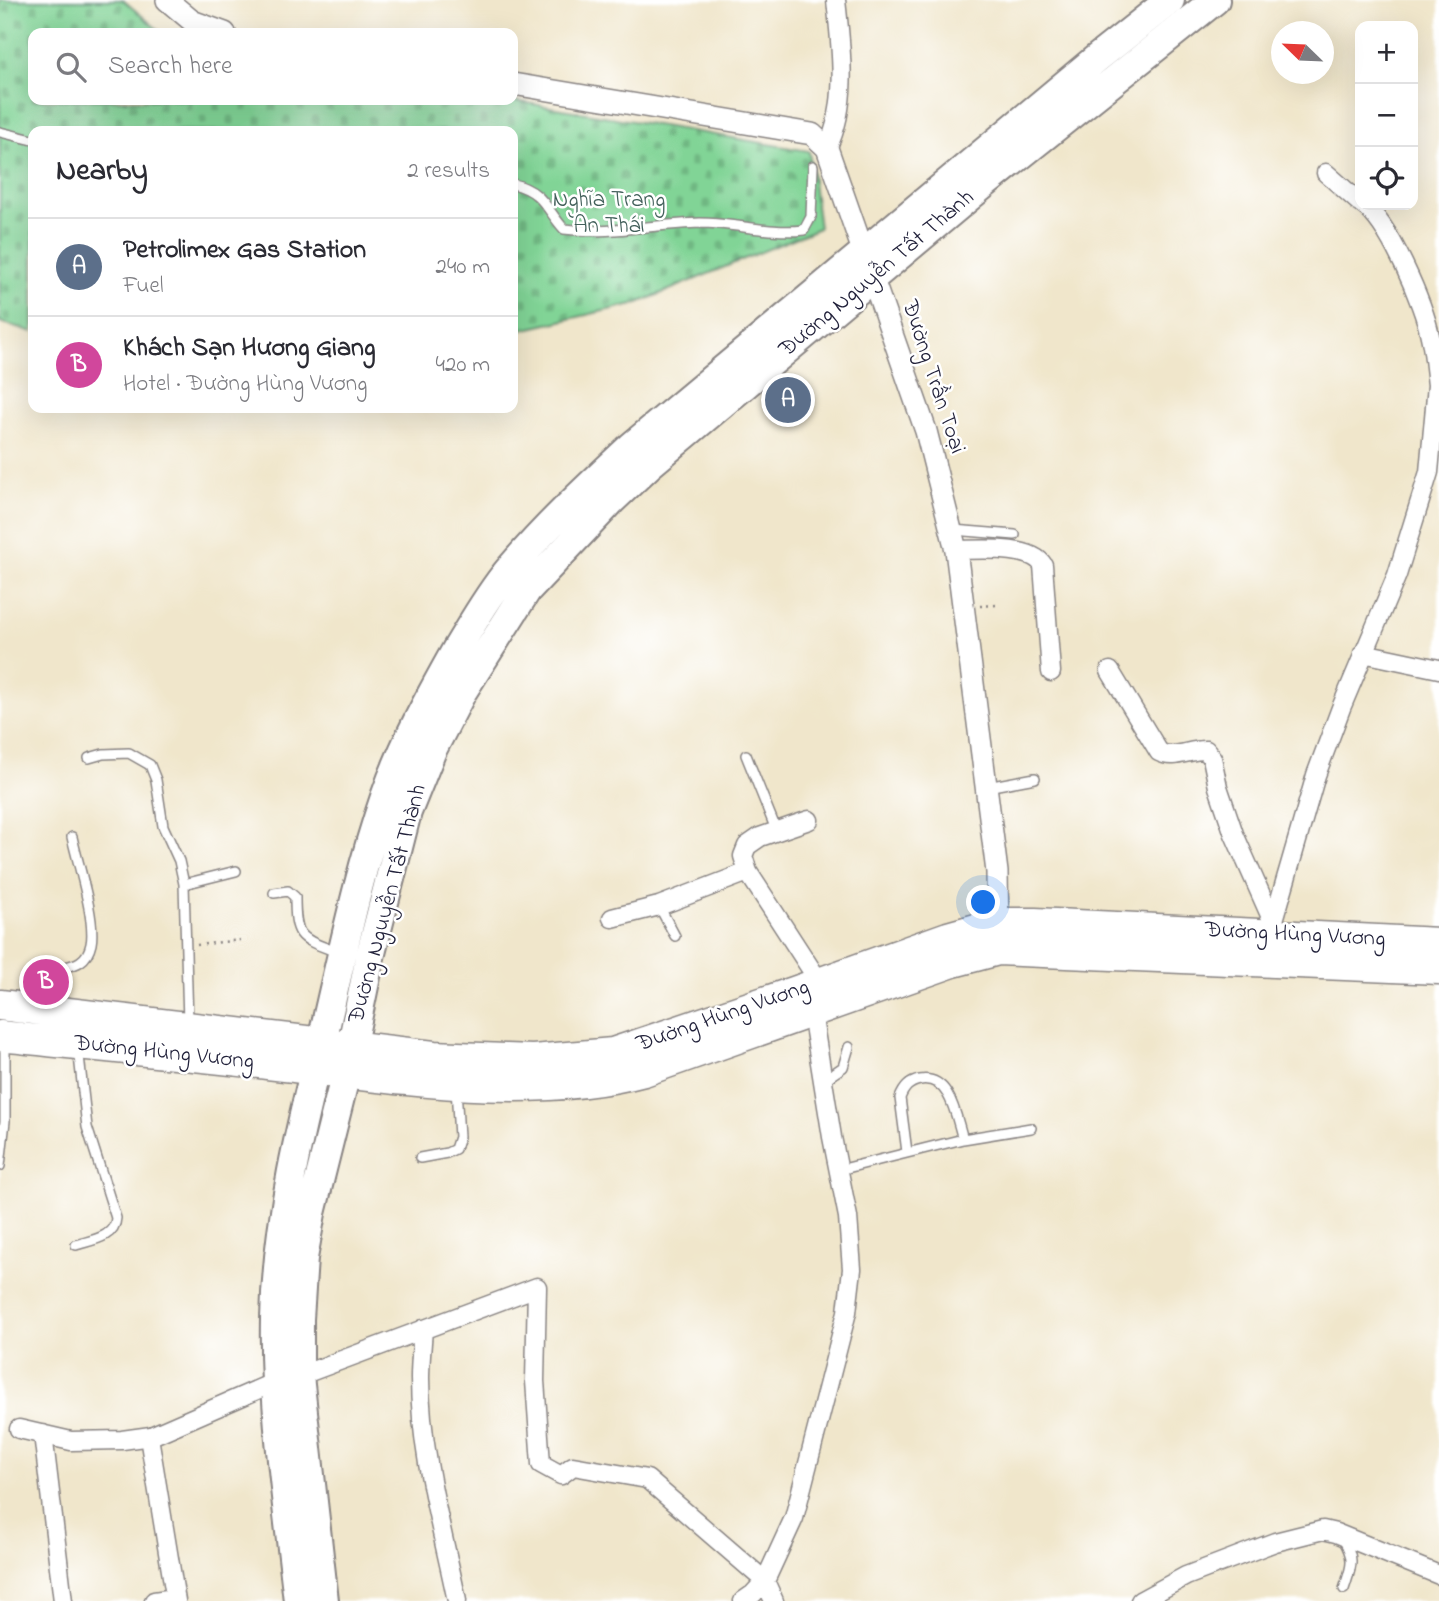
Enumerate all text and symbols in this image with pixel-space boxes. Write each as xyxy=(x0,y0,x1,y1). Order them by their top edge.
north arrow xyxy=(1271,21,1334,84)
map controls xyxy=(1355,21,1418,210)
button: + xyxy=(1355,21,1418,84)
search box xyxy=(28,28,518,105)
icon: search xyxy=(52,48,90,86)
text: Search here xyxy=(108,48,233,86)
button: − xyxy=(1355,84,1418,147)
button: locate xyxy=(1355,147,1418,210)
text: Nearby xyxy=(56,150,148,194)
text: 2 results xyxy=(407,155,490,188)
street label: Đường Nguyễn Tất Thành xyxy=(771,182,983,368)
park label: Nghĩa Trang An Thái xyxy=(553,184,665,243)
text: Petrolimex Gas Station xyxy=(123,232,366,270)
text: A xyxy=(72,251,86,284)
text: 240 m xyxy=(436,251,490,284)
text: Fuel xyxy=(123,270,164,303)
street label: Đường Trần Toại xyxy=(891,295,973,458)
text: Khách Sạn Hương Giang xyxy=(123,330,376,368)
text: B xyxy=(71,349,87,382)
text: 420 m xyxy=(436,349,490,382)
text: Hotel · Đường Hùng Vương xyxy=(123,368,367,401)
pin: A xyxy=(765,374,811,426)
street label: Đường Nguyễn Tất Thành xyxy=(340,781,438,1029)
your location xyxy=(966,885,1000,919)
street label: Đường Hùng Vương xyxy=(1203,914,1386,957)
pin: B xyxy=(23,956,69,1008)
street label: Đường Hùng Vương xyxy=(631,971,814,1062)
street label: Đường Hùng Vương xyxy=(71,1027,256,1080)

